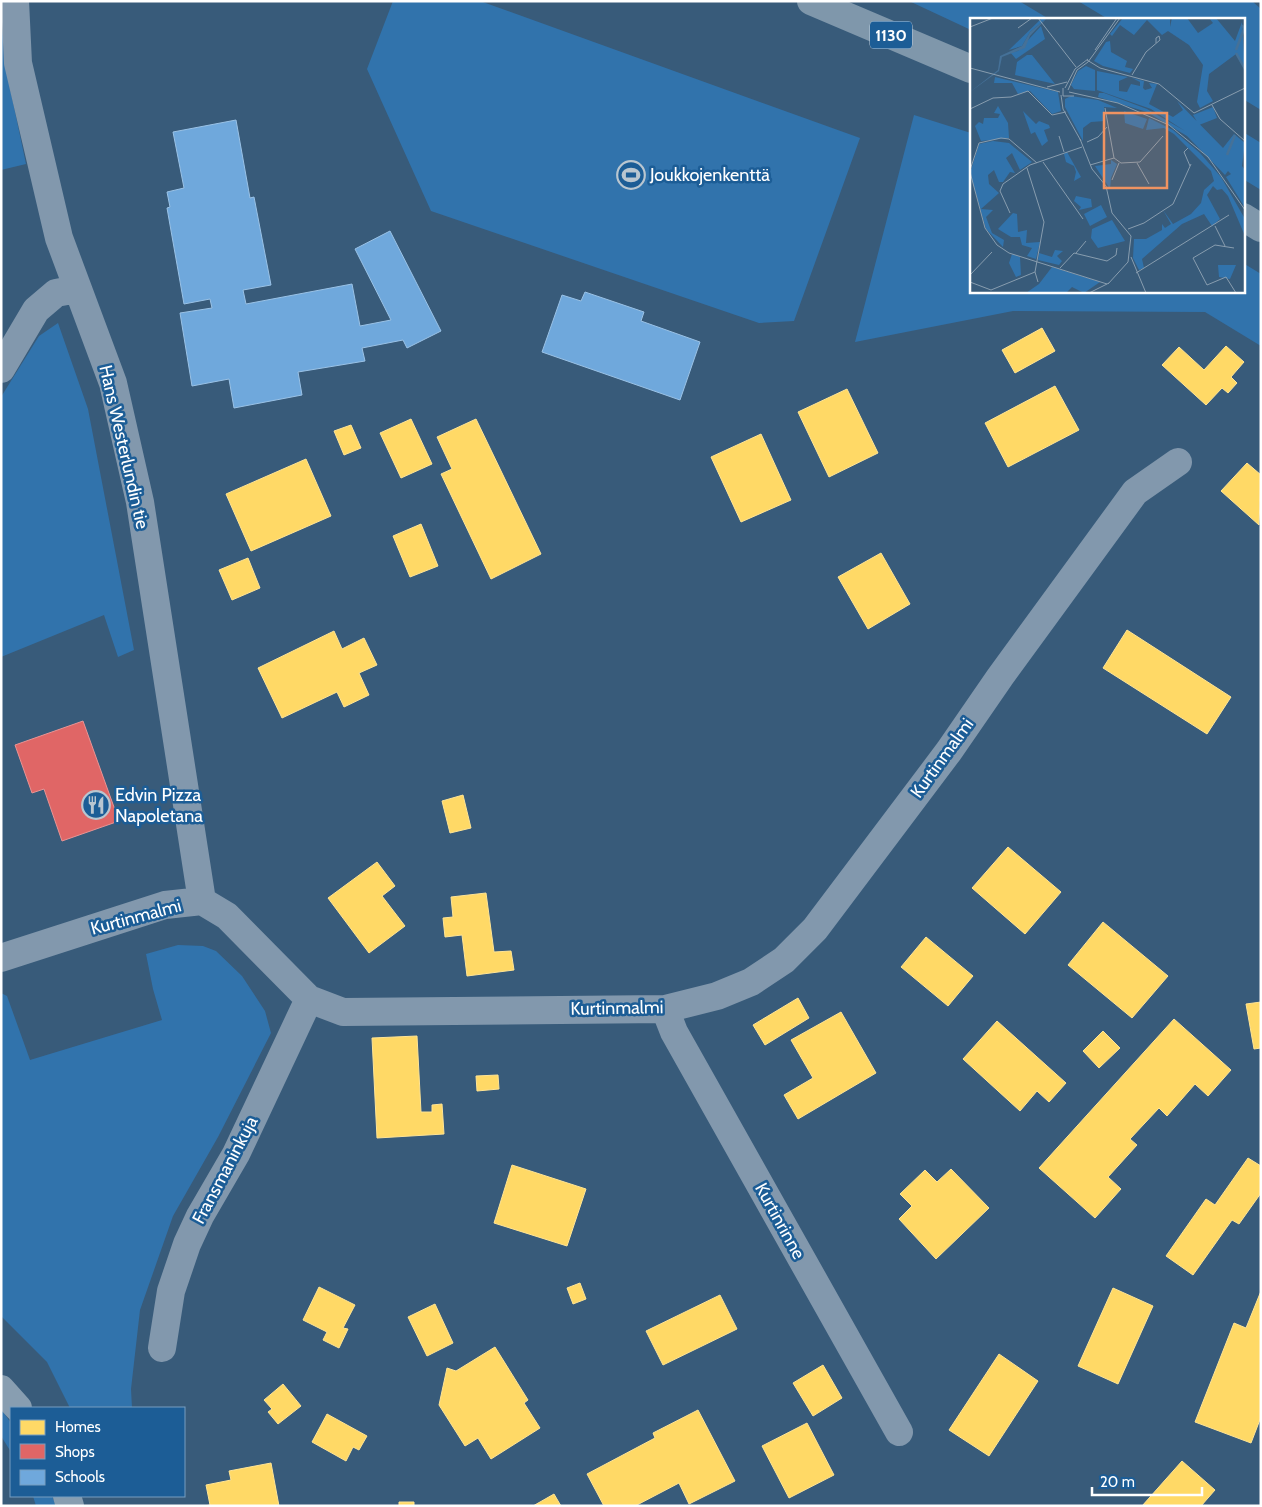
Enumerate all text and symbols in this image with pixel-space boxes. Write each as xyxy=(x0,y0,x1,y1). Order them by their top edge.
inset map xyxy=(970,18,1244,292)
road number: 1130 xyxy=(870,22,912,48)
sports icon: Joukkojenkenttä xyxy=(616,160,646,190)
place label: Joukkojenkenttä xyxy=(649,164,770,186)
street label: Hans Westerlundin tie xyxy=(94,363,154,531)
street label: Kurtinmalmi xyxy=(906,714,978,802)
place label: Edvin Pizza Napoletana xyxy=(115,784,203,827)
restaurant icon: Edvin Pizza Napoletana xyxy=(81,790,111,820)
street label: Kurtinmalmi xyxy=(88,894,184,940)
street label: Kurtinmalmi xyxy=(570,996,664,1020)
street label: Fransmaninkuja xyxy=(187,1112,263,1228)
street label: Kurtinrinne xyxy=(750,1179,810,1263)
legend xyxy=(10,1407,185,1497)
text: Homes xyxy=(55,1418,101,1436)
text: Shops xyxy=(55,1443,95,1461)
scale bar xyxy=(1092,1464,1202,1496)
text: Schools xyxy=(55,1468,105,1486)
text: 20 m xyxy=(1100,1473,1135,1491)

